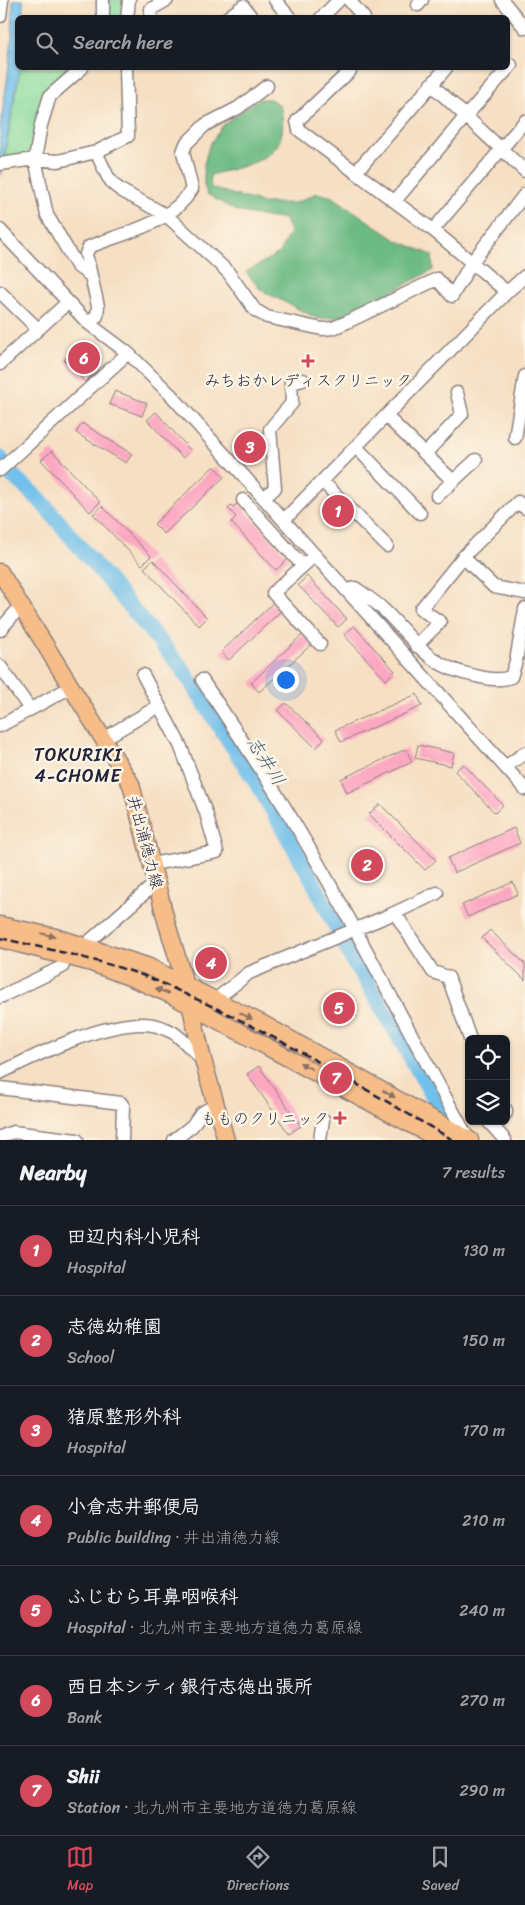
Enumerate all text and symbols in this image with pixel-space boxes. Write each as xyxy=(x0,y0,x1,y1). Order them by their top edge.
search box xyxy=(15,15,510,70)
text: Search here xyxy=(73,26,173,59)
icon: search xyxy=(33,29,61,57)
pin: 6 xyxy=(68,339,100,377)
marker: みちおかレディスクリニック xyxy=(301,354,315,368)
place label: みちおかレディスクリニック xyxy=(204,366,412,395)
pin: 3 xyxy=(234,428,266,466)
pin: 1 xyxy=(322,492,354,530)
your location xyxy=(273,667,299,693)
water label: 志井川 xyxy=(238,730,294,792)
district label: TOKURIKI 4-CHOME xyxy=(34,739,123,792)
street label: 井出浦徳力線 xyxy=(119,792,172,892)
pin: 2 xyxy=(351,846,383,884)
one-way arrow xyxy=(40,931,55,939)
pin: 4 xyxy=(195,944,227,982)
one-way arrow xyxy=(155,986,169,994)
pin: 5 xyxy=(323,989,355,1027)
one-way arrow xyxy=(239,1012,253,1020)
map controls xyxy=(465,1035,510,1125)
button: locate xyxy=(465,1035,510,1080)
pin: 7 xyxy=(320,1059,352,1097)
one-way arrow xyxy=(298,1062,313,1070)
button: layers xyxy=(465,1080,510,1125)
one-way arrow xyxy=(382,1089,395,1098)
place label: もものクリニック xyxy=(201,1104,329,1133)
marker: もものクリニック xyxy=(333,1111,347,1125)
text: Nearby xyxy=(20,1154,86,1192)
text: 7 results xyxy=(442,1158,505,1187)
text: 田辺内科小児科 xyxy=(67,1220,200,1253)
text: 1 xyxy=(33,1236,39,1265)
text: 130 m xyxy=(463,1236,505,1265)
text: Hospital xyxy=(67,1253,126,1282)
text: 志徳幼稚園 xyxy=(67,1310,162,1343)
text: 2 xyxy=(31,1326,41,1355)
text: 150 m xyxy=(462,1326,505,1355)
text: School xyxy=(67,1343,114,1372)
text: 猪原整形外科 xyxy=(67,1400,181,1433)
text: 3 xyxy=(32,1416,40,1445)
text: 170 m xyxy=(462,1416,505,1445)
text: Hospital xyxy=(67,1433,126,1462)
text: 小倉志井郵便局 xyxy=(67,1490,200,1523)
text: 4 xyxy=(31,1506,41,1535)
text: 210 m xyxy=(462,1506,505,1535)
text: Public building · 井出浦徳力線 xyxy=(67,1523,280,1552)
text: ふじむら耳鼻咽喉科 xyxy=(67,1580,238,1613)
text: 5 xyxy=(31,1596,41,1625)
text: 240 m xyxy=(459,1596,505,1625)
text: Hospital · 北九州市主要地方道徳力葛原線 xyxy=(67,1613,362,1642)
text: 西日本シティ銀行志徳出張所 xyxy=(67,1670,313,1703)
text: 6 xyxy=(31,1686,41,1715)
text: 270 m xyxy=(460,1686,505,1715)
text: Bank xyxy=(67,1703,102,1732)
text: Shii xyxy=(67,1760,99,1793)
text: 7 xyxy=(31,1776,41,1805)
text: 290 m xyxy=(459,1776,505,1805)
text: Station · 北九州市主要地方道徳力葛原線 xyxy=(67,1793,357,1822)
tab: Map xyxy=(66,1843,94,1898)
tab: Directions xyxy=(227,1843,289,1898)
tab: Saved xyxy=(422,1843,459,1898)

